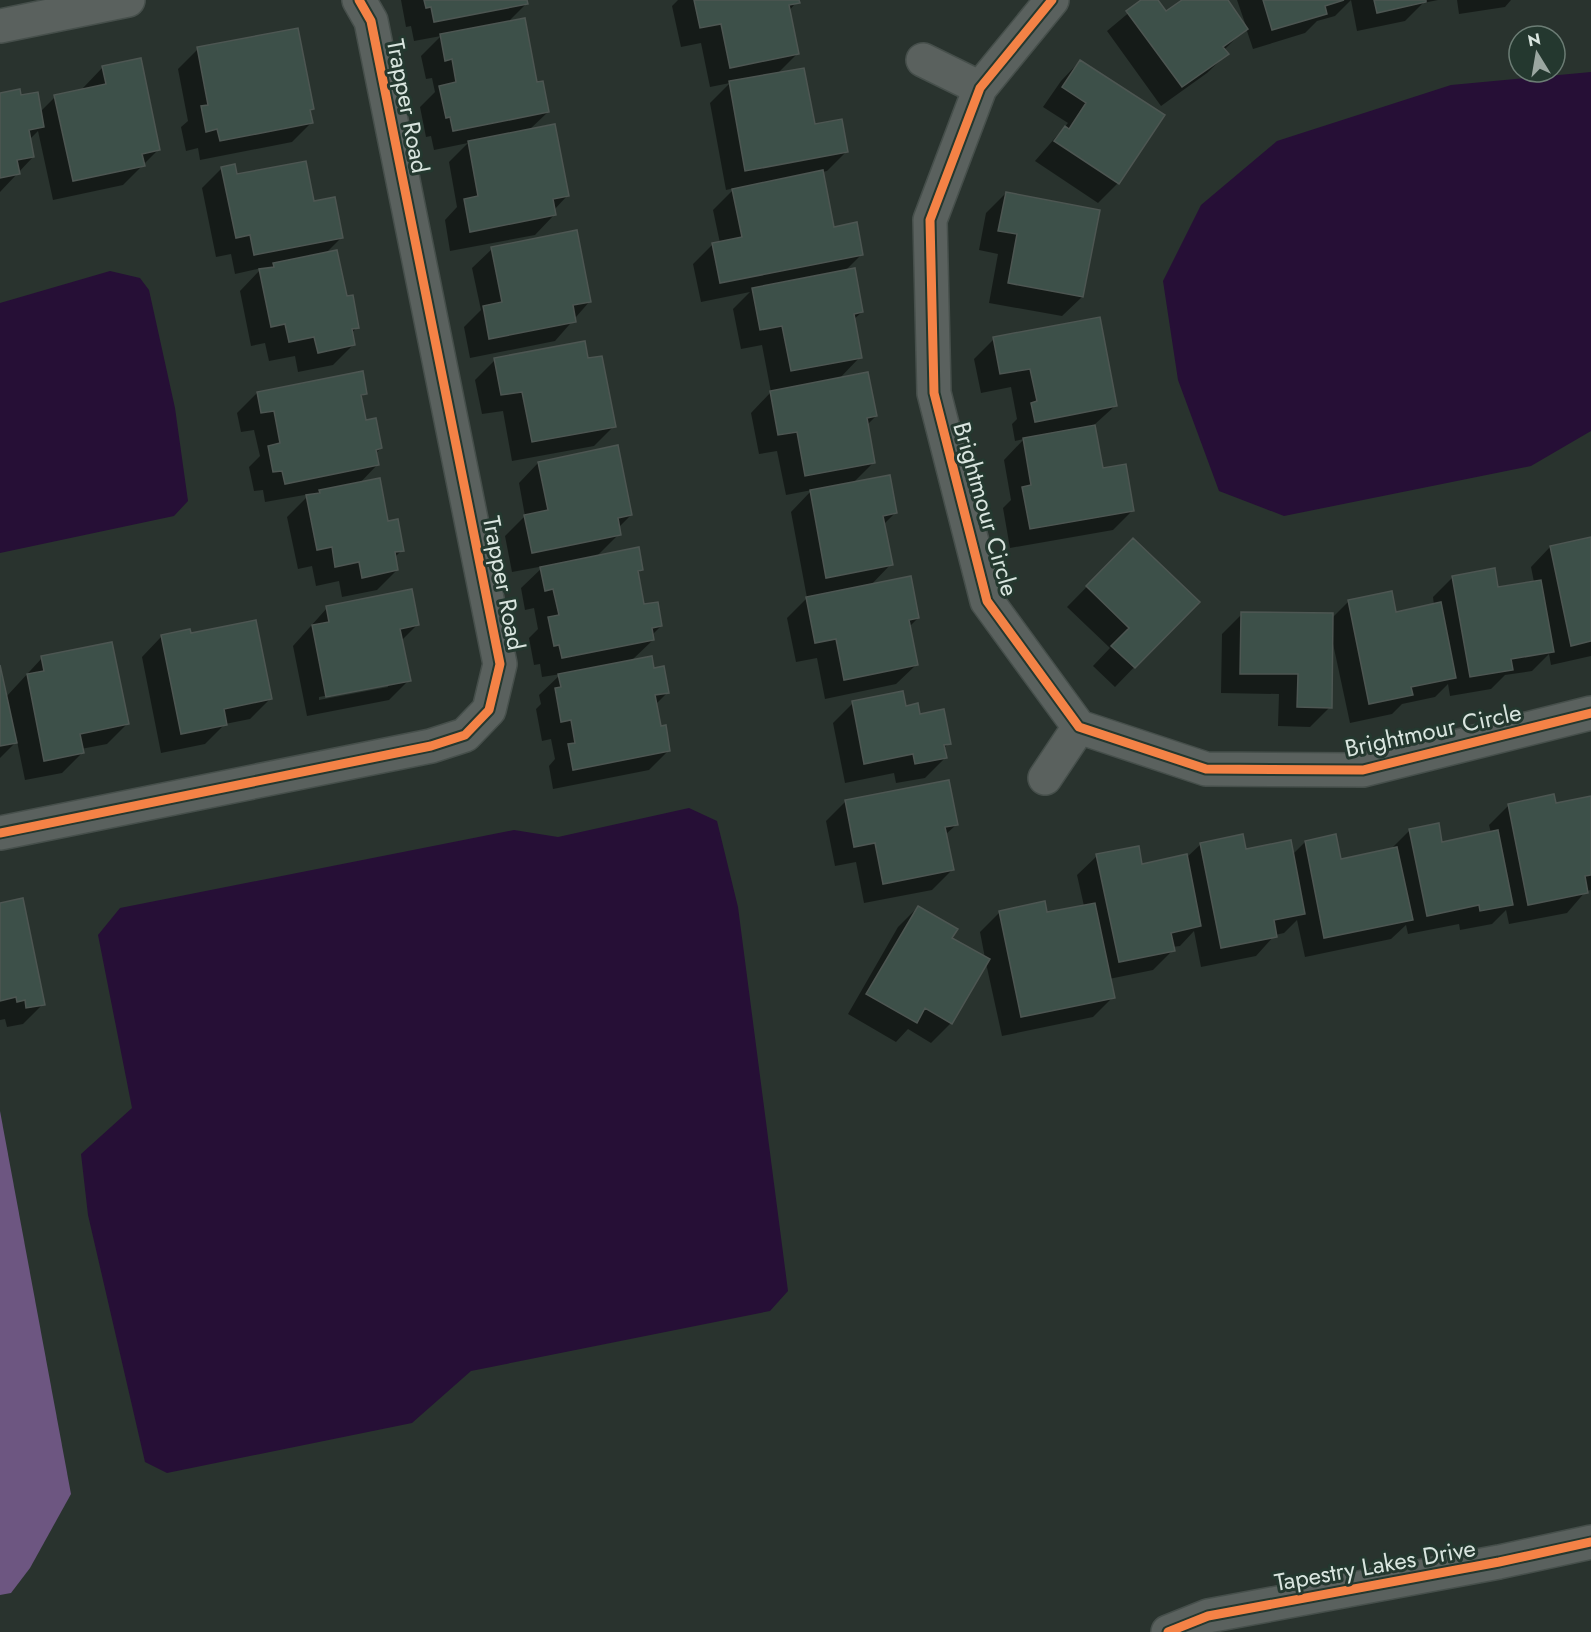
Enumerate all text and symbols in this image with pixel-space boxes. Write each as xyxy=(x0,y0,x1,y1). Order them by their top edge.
north arrow xyxy=(1507,24,1567,84)
text: N xyxy=(1526,27,1543,52)
street label: Trapper Road xyxy=(378,36,438,176)
street label: Brightmour Circle xyxy=(944,418,1028,600)
street label: Trapper Road xyxy=(474,513,534,653)
street label: Brightmour Circle xyxy=(1341,694,1525,766)
street label: Tapestry Lakes Drive xyxy=(1272,1530,1478,1600)

